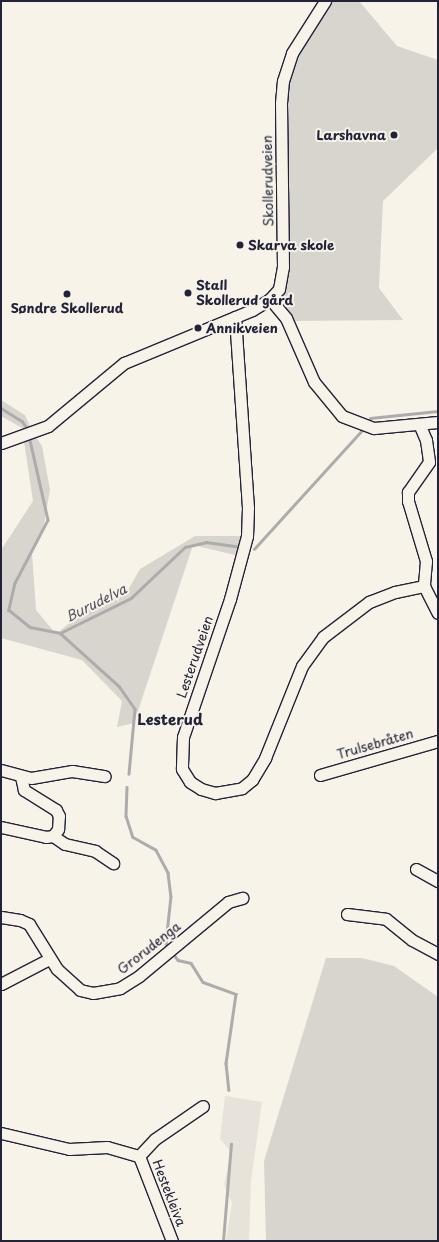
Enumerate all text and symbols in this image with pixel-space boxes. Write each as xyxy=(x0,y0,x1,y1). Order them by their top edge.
place label: Larshavna xyxy=(316,127,386,143)
marker: Larshavna xyxy=(389,130,399,140)
street label: Skollerudveien xyxy=(259,135,277,227)
place label: Skarva skole xyxy=(248,237,335,253)
marker: Skarva skole xyxy=(235,240,245,250)
place label: Stall Skollerud gård xyxy=(196,278,294,309)
marker: Stall Skollerud gård xyxy=(183,288,193,298)
marker: Søndre Skollerud xyxy=(62,289,72,299)
place label: Søndre Skollerud xyxy=(11,300,123,316)
place label: Annikveien xyxy=(206,320,278,336)
marker: Annikveien xyxy=(193,323,203,333)
water label: Burudelva xyxy=(62,580,130,626)
street label: Lesterudveien xyxy=(174,614,216,700)
district label: Lesterud xyxy=(137,710,203,728)
street label: Trulsebråten xyxy=(335,726,415,762)
street label: Grorudenga xyxy=(114,919,184,977)
street label: Hestekleiva xyxy=(149,1157,189,1229)

